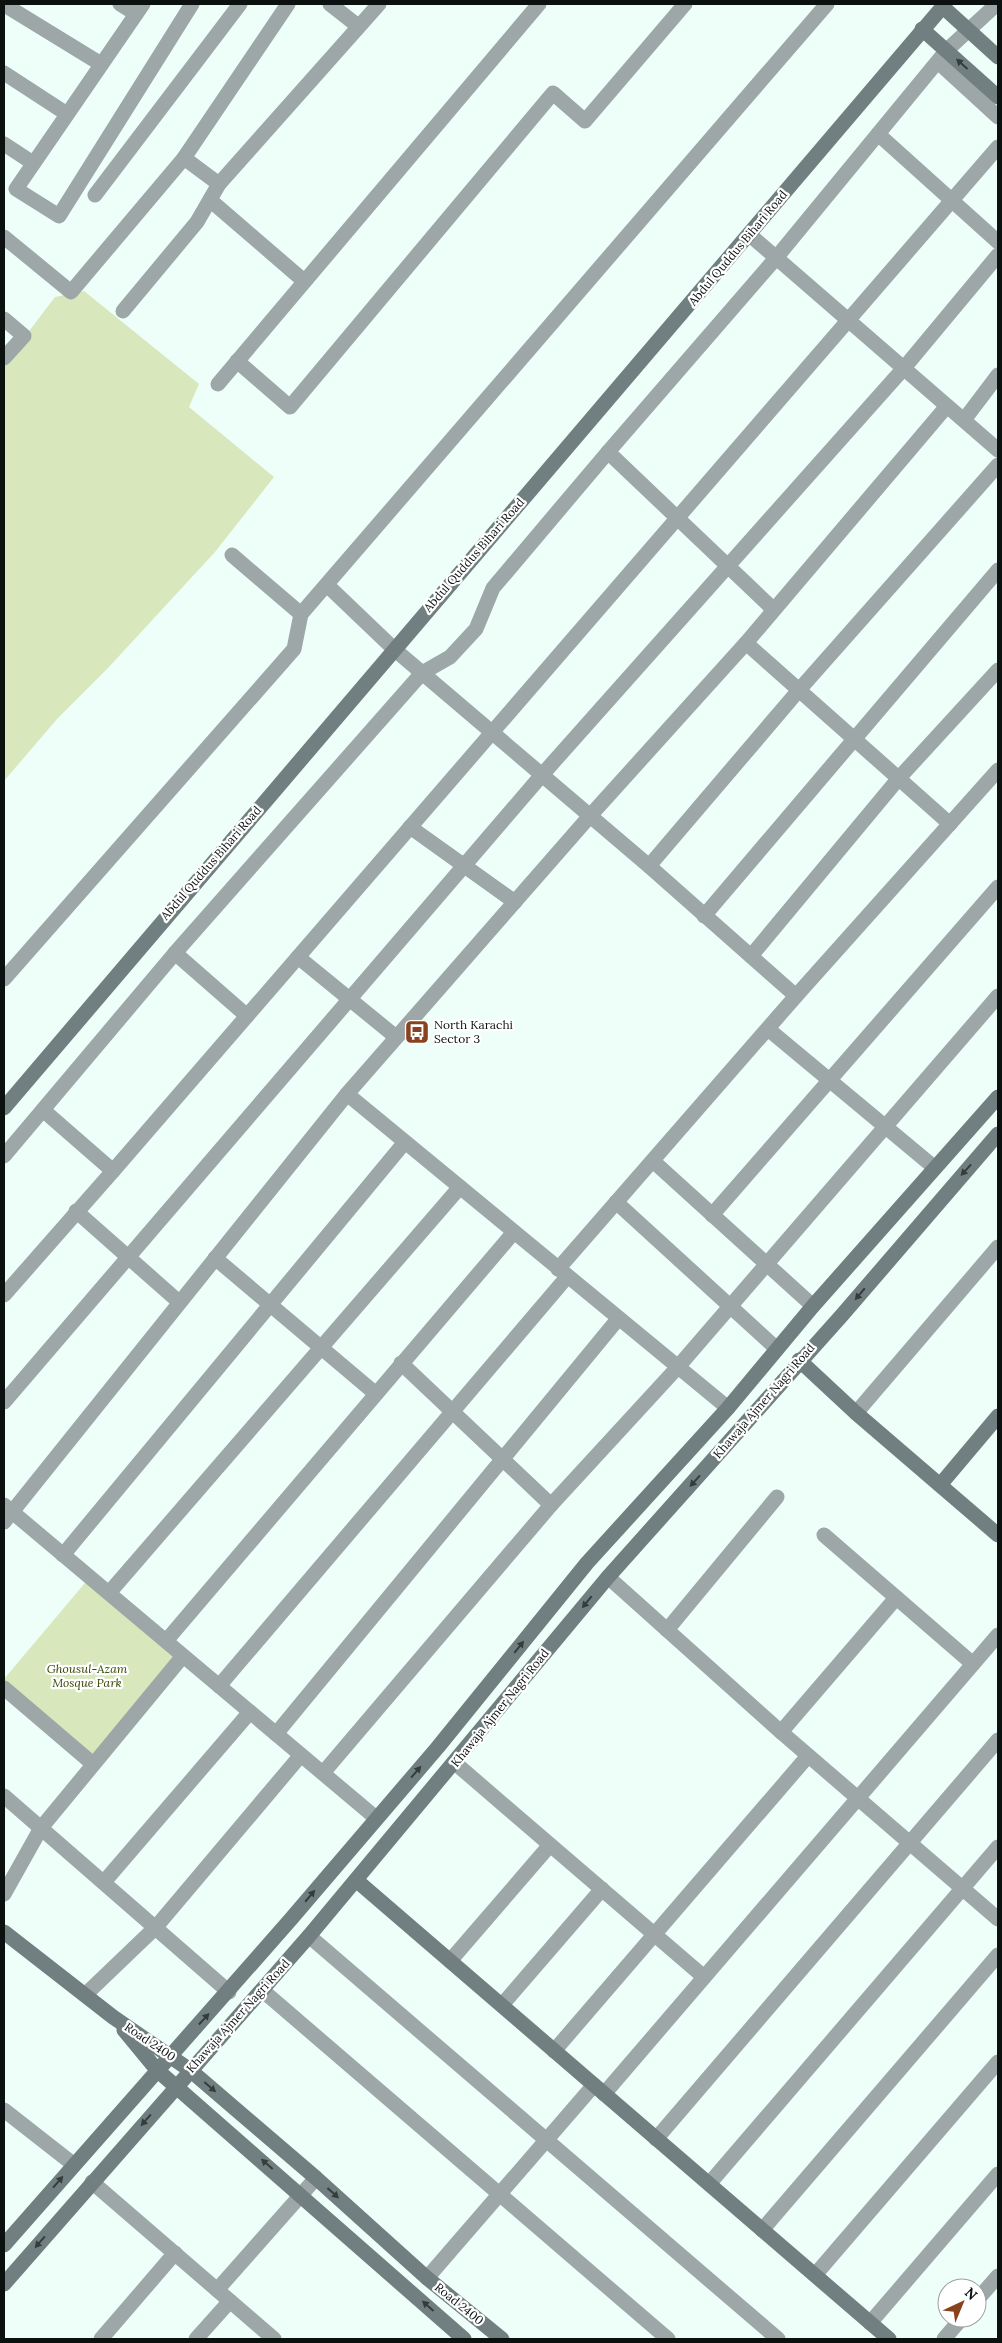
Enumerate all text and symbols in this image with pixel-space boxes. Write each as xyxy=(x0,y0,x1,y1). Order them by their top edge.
one-way arrow xyxy=(956,58,968,70)
street label: Abdul Quddus Bihari Road xyxy=(684,187,790,309)
street label: Abdul Quddus Bihari Road xyxy=(419,495,527,615)
street label: Abdul Quddus Bihari Road xyxy=(156,803,264,923)
place label: North Karachi Sector 3 xyxy=(434,1017,513,1046)
bus stop icon: North Karachi Sector 3 xyxy=(404,1019,430,1045)
one-way arrow xyxy=(960,1163,972,1175)
one-way arrow xyxy=(855,1287,866,1300)
street label: Khawaja Ajmer Nagri Road xyxy=(710,1340,818,1461)
one-way arrow xyxy=(689,1474,700,1487)
one-way arrow xyxy=(582,1596,593,1609)
one-way arrow xyxy=(514,1641,525,1654)
street label: Khawaja Ajmer Nagri Road xyxy=(447,1646,552,1770)
park label: Ghousul-Azam Mosque Park xyxy=(47,1661,128,1690)
one-way arrow xyxy=(410,1767,422,1779)
one-way arrow xyxy=(305,1890,316,1903)
street label: Khawaja Ajmer Nagri Road xyxy=(183,1956,292,2075)
one-way arrow xyxy=(198,2013,210,2025)
street label: Road 2400 xyxy=(122,2019,179,2064)
one-way arrow xyxy=(203,2081,216,2092)
one-way arrow xyxy=(141,2113,152,2126)
one-way arrow xyxy=(260,2159,273,2170)
one-way arrow xyxy=(53,2175,64,2188)
one-way arrow xyxy=(326,2187,339,2198)
one-way arrow xyxy=(34,2236,46,2248)
north arrow xyxy=(937,2278,987,2328)
street label: Road 2400 xyxy=(432,2279,487,2328)
text: N xyxy=(961,2283,981,2304)
one-way arrow xyxy=(422,2300,434,2312)

